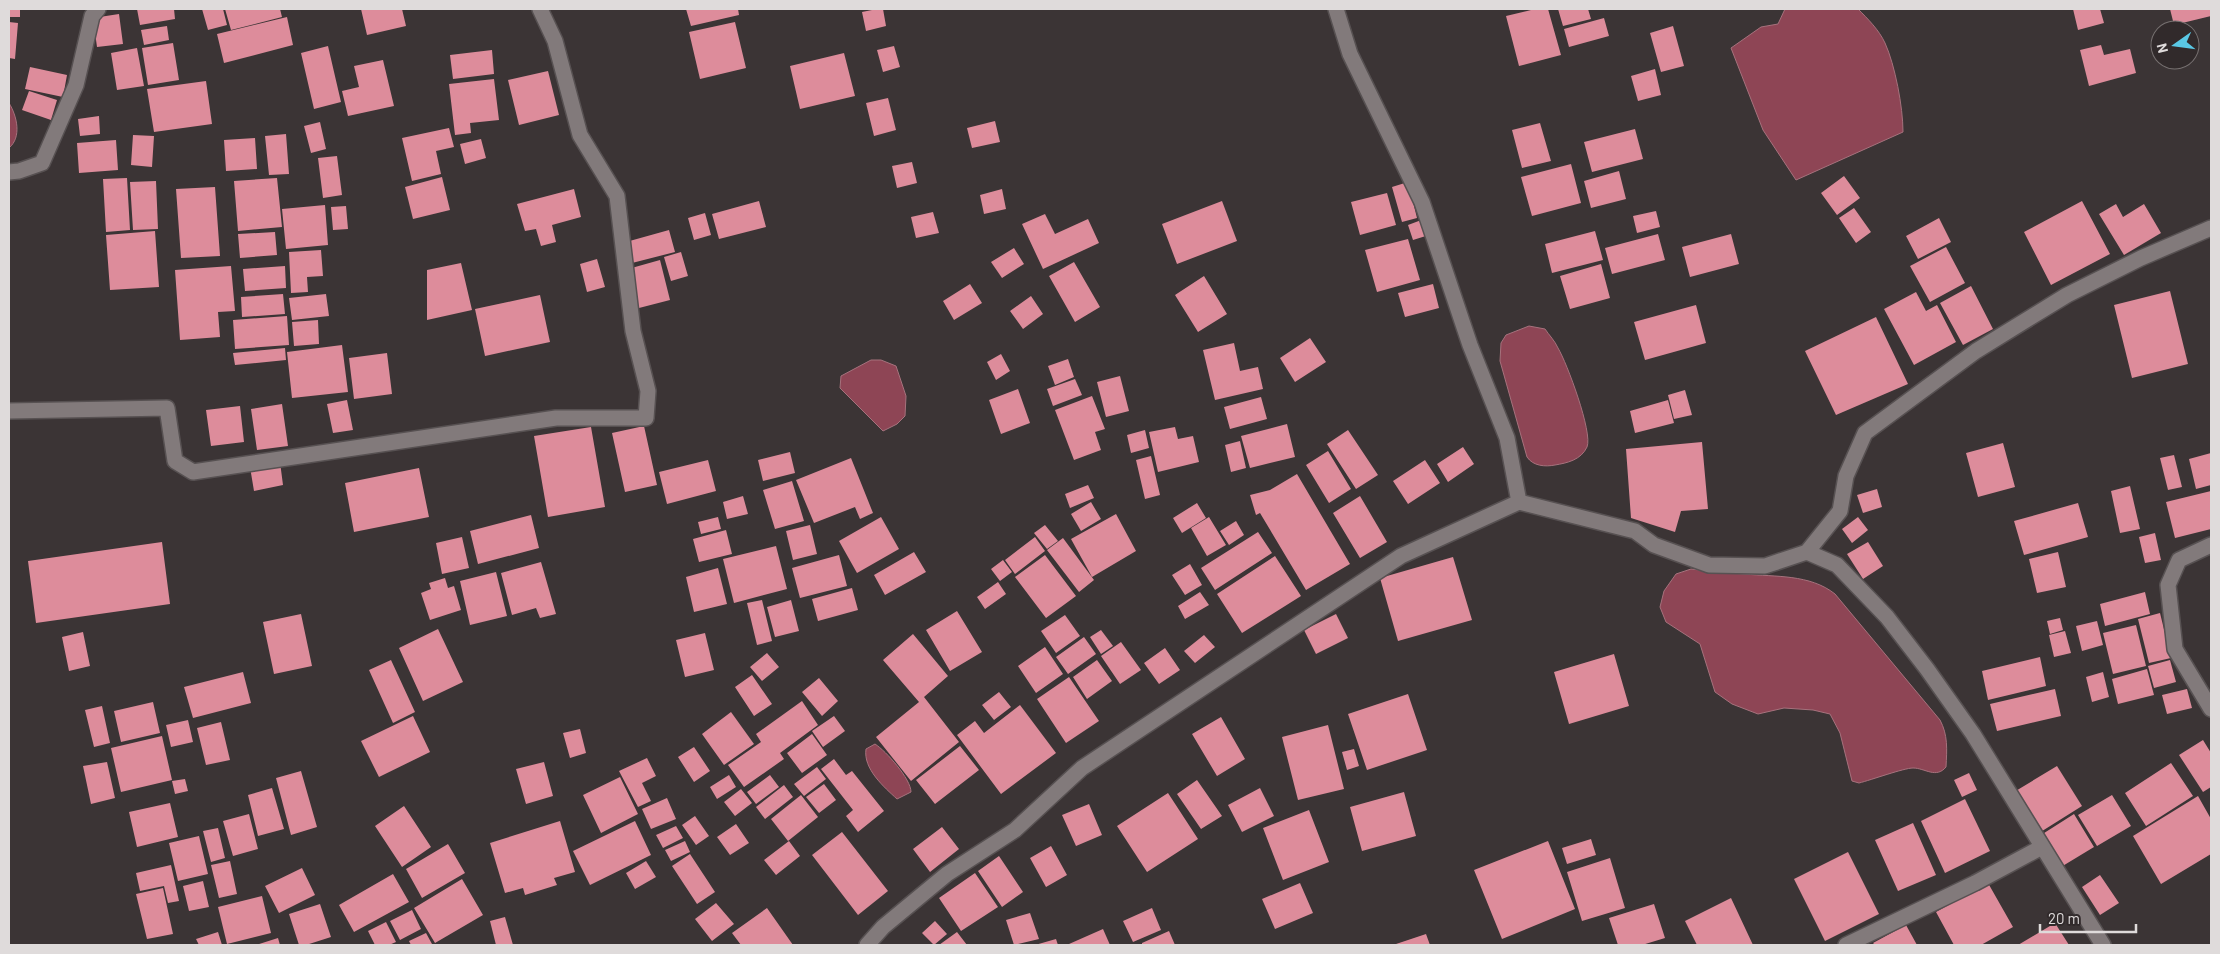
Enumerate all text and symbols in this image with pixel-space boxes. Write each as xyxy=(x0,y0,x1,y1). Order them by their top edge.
north arrow xyxy=(2150,20,2200,70)
text: N xyxy=(2153,42,2171,55)
scale bar xyxy=(2040,902,2136,934)
text: 20 m xyxy=(2048,909,2080,927)

